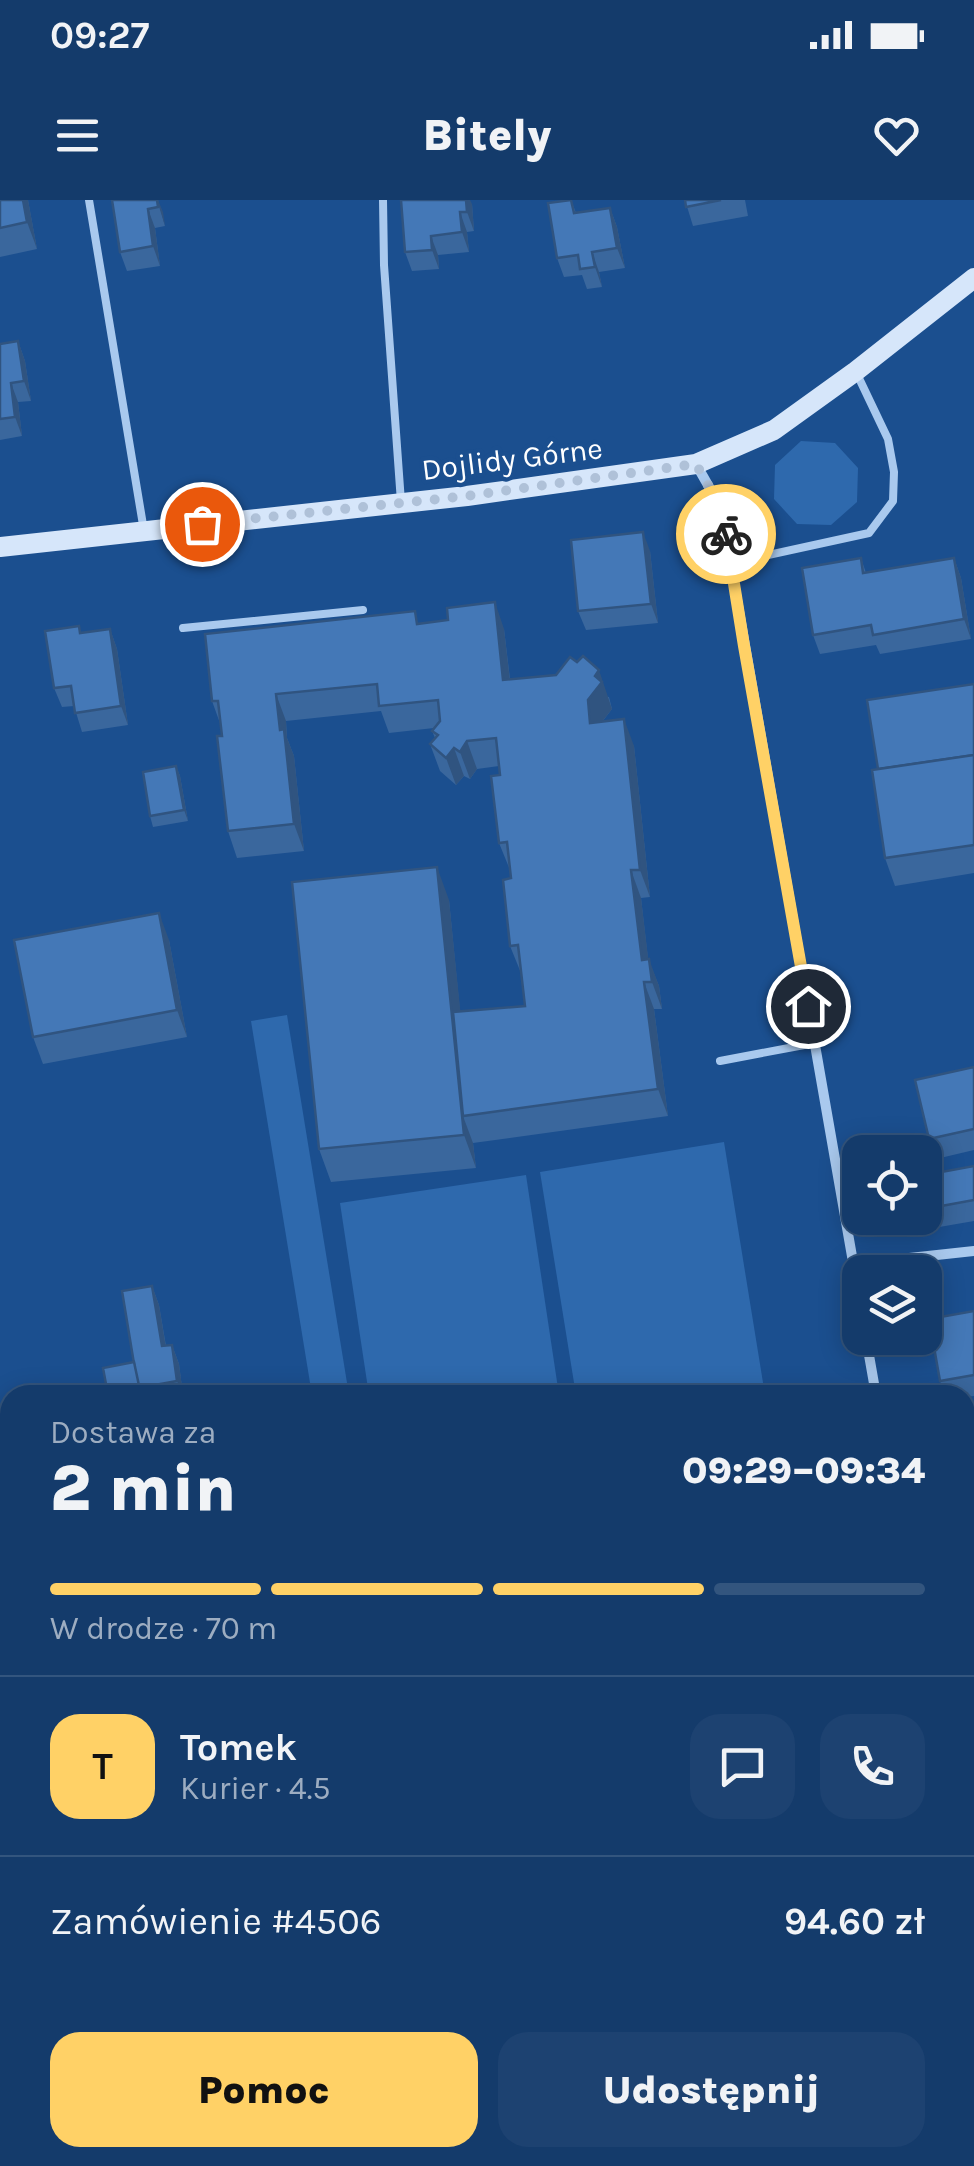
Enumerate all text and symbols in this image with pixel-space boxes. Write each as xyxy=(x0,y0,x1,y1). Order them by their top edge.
text: 09:27 xyxy=(50,13,149,58)
icon: menu xyxy=(50,108,105,163)
icon: heart xyxy=(869,108,924,163)
text: Bitely xyxy=(422,109,552,161)
street label: Dojlidy Górne xyxy=(420,430,604,488)
pin xyxy=(160,482,245,567)
courier xyxy=(676,484,776,584)
icon: bag xyxy=(175,497,230,552)
icon: bike xyxy=(699,507,754,562)
pin xyxy=(766,964,851,1049)
icon: home xyxy=(781,979,836,1034)
map controls xyxy=(842,1135,942,1355)
button: locate xyxy=(842,1135,942,1235)
button: layers xyxy=(842,1255,942,1355)
text: Dostawa za xyxy=(50,1414,216,1451)
text: 09:29–09:34 xyxy=(682,1448,925,1493)
text: 2 min xyxy=(50,1450,236,1526)
text: W drodze · 70 m xyxy=(50,1610,277,1647)
button: chat xyxy=(690,1714,795,1819)
button: phone xyxy=(820,1714,925,1819)
text: Tomek xyxy=(180,1725,297,1770)
text: T xyxy=(92,1744,113,1789)
text: Kurier · 4.5 xyxy=(180,1770,330,1807)
text: Zamówienie #4506 xyxy=(50,1899,382,1944)
text: 94.60 zł xyxy=(784,1899,925,1944)
button: Pomoc xyxy=(50,2032,478,2147)
button: Udostępnij xyxy=(498,2032,925,2147)

